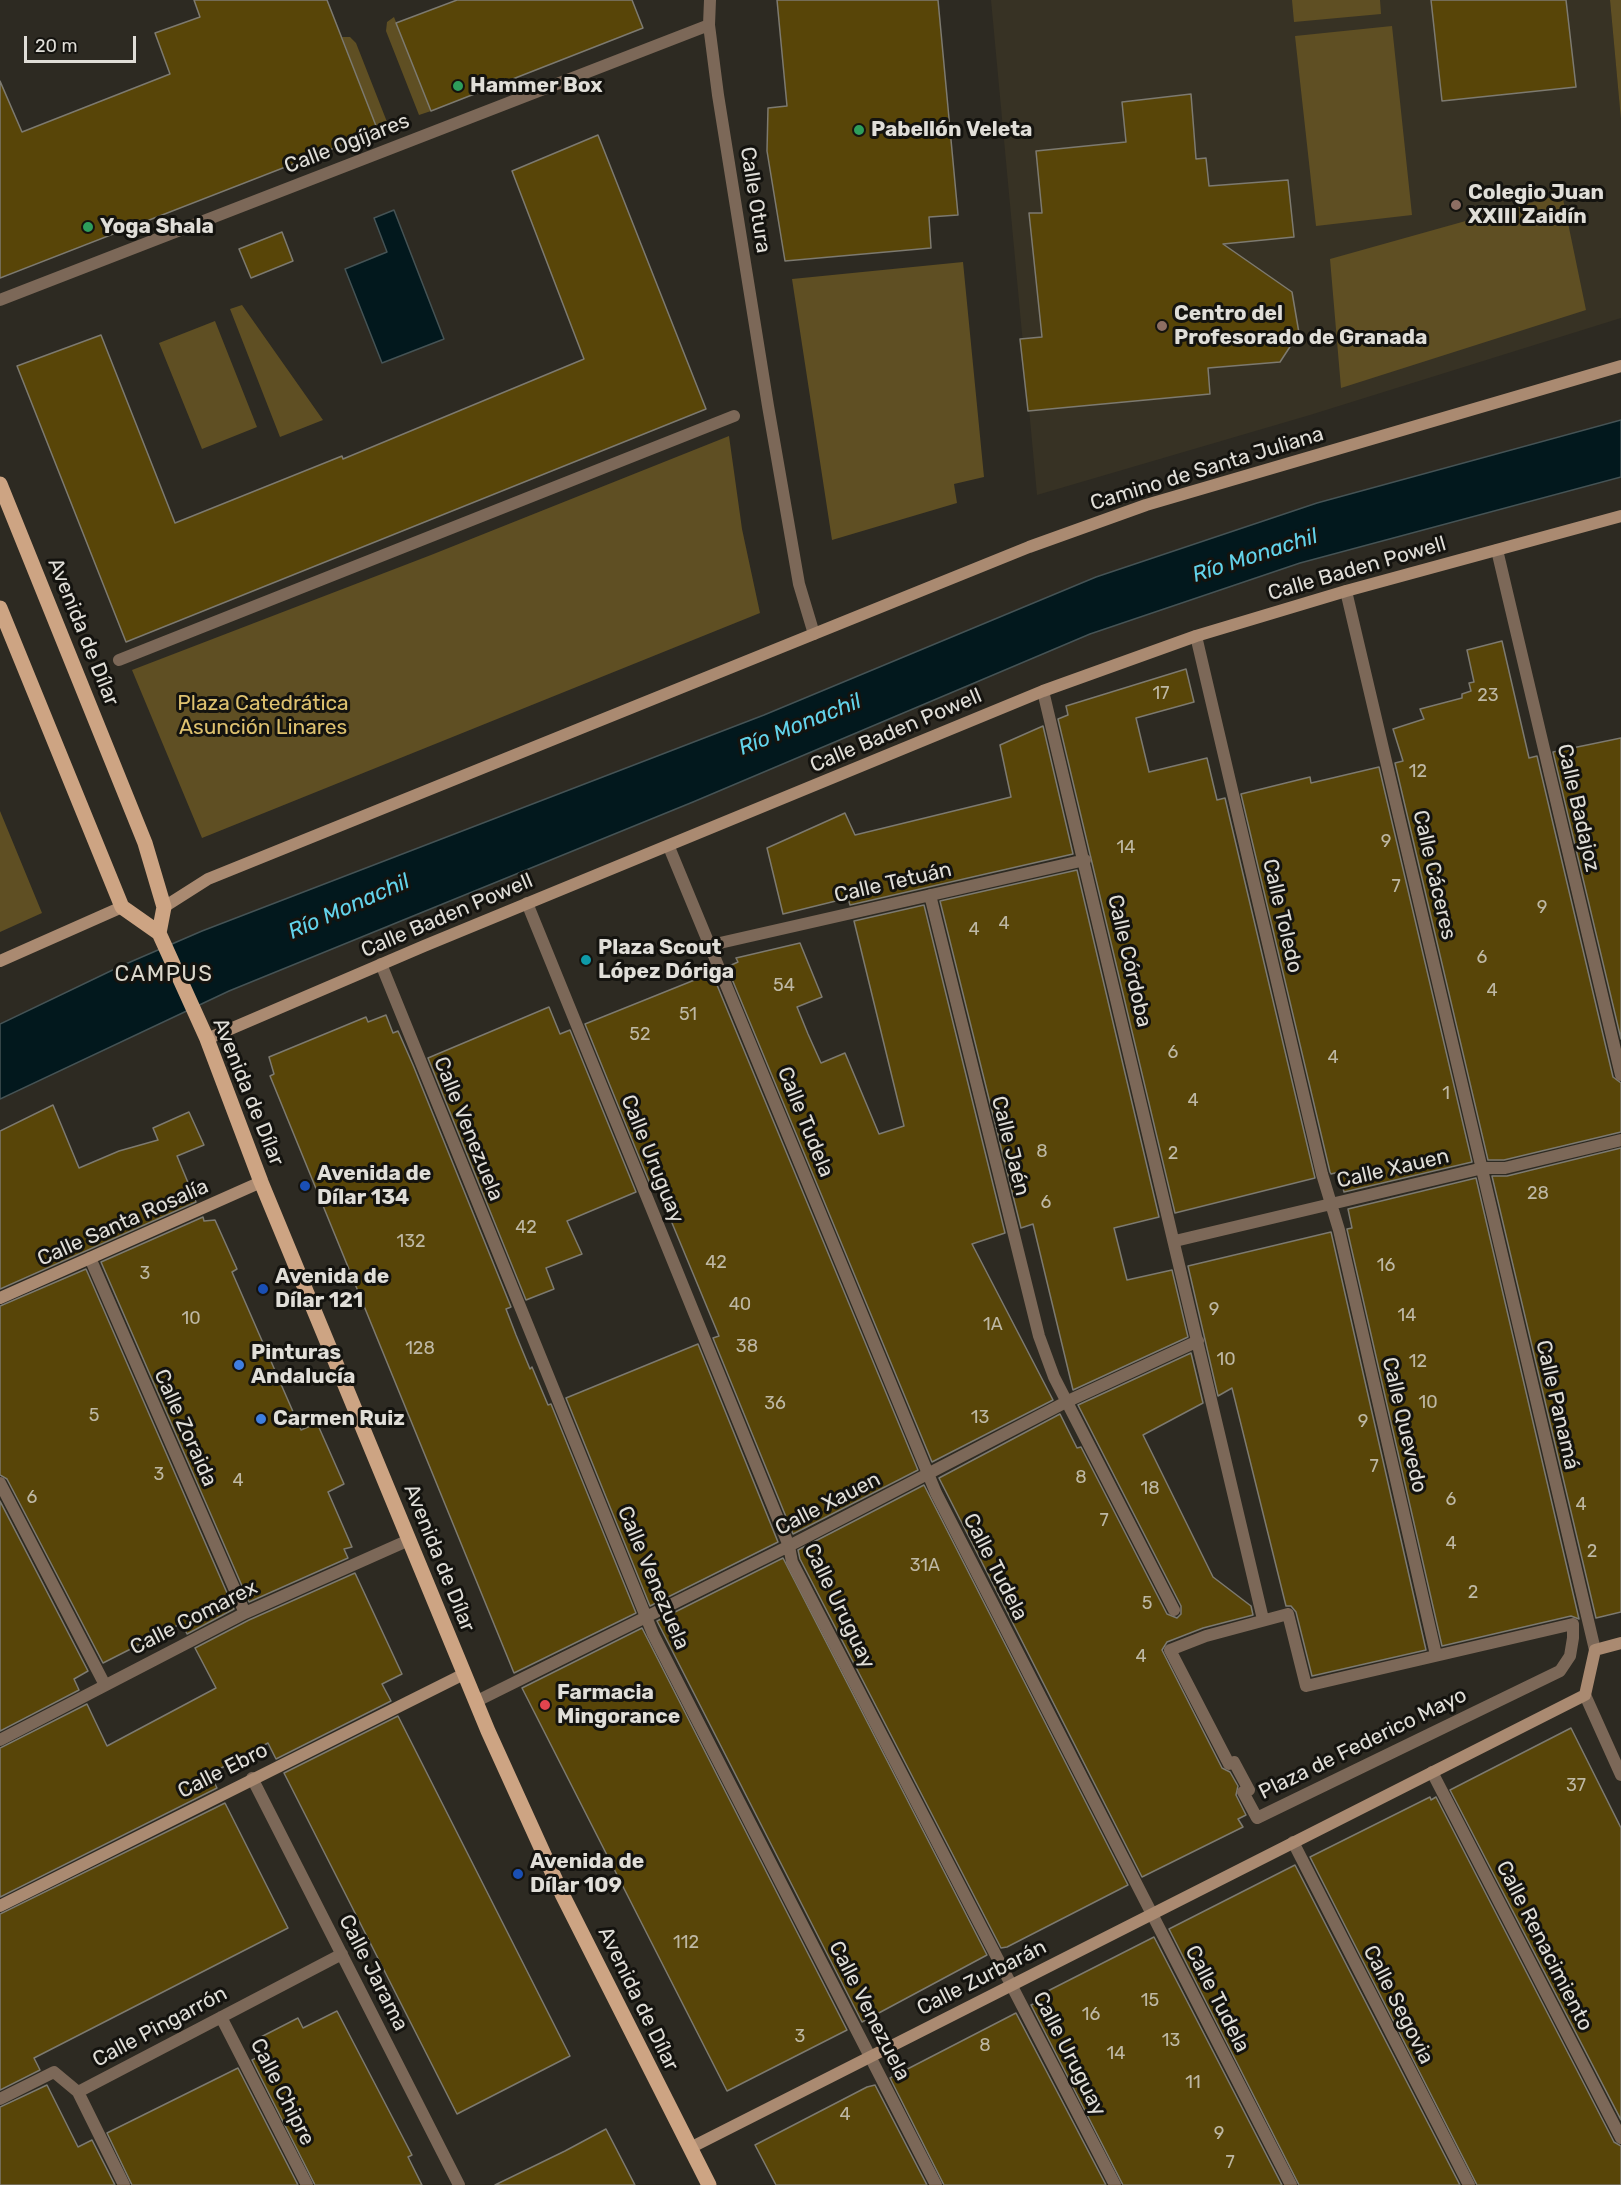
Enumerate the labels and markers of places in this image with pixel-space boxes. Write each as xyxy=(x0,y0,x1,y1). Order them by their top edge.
place label: Hammer Box xyxy=(470,73,603,99)
marker: Hammer Box xyxy=(451,79,465,93)
place label: Pabellón Veleta xyxy=(871,117,1032,143)
marker: Pabellón Veleta xyxy=(852,123,866,137)
place label: Colegio Juan XXIII Zaidín xyxy=(1468,180,1604,230)
marker: Colegio Juan XXIII Zaidín xyxy=(1449,198,1463,212)
place label: Yoga Shala xyxy=(100,214,214,240)
marker: Yoga Shala xyxy=(81,220,95,234)
place label: Centro del Profesorado de Granada xyxy=(1174,301,1427,351)
marker: Centro del Profesorado de Granada xyxy=(1155,319,1169,333)
place label: Plaza Scout López Dóriga xyxy=(598,935,734,985)
marker: Plaza Scout López Dóriga xyxy=(579,953,593,967)
place label: Avenida de Dílar 134 xyxy=(317,1161,431,1211)
marker: Avenida de Dílar 134 xyxy=(298,1179,312,1193)
place label: Avenida de Dílar 121 xyxy=(275,1264,389,1314)
marker: Avenida de Dílar 121 xyxy=(256,1282,270,1296)
place label: Pinturas Andalucía xyxy=(251,1340,355,1390)
marker: Pinturas Andalucía xyxy=(232,1358,246,1372)
place label: Carmen Ruiz xyxy=(273,1406,405,1432)
marker: Carmen Ruiz xyxy=(254,1412,268,1426)
place label: Farmacia Mingorance xyxy=(557,1680,680,1730)
marker: Farmacia Mingorance xyxy=(538,1698,552,1712)
place label: Avenida de Dílar 109 xyxy=(530,1849,644,1899)
marker: Avenida de Dílar 109 xyxy=(511,1867,525,1881)

